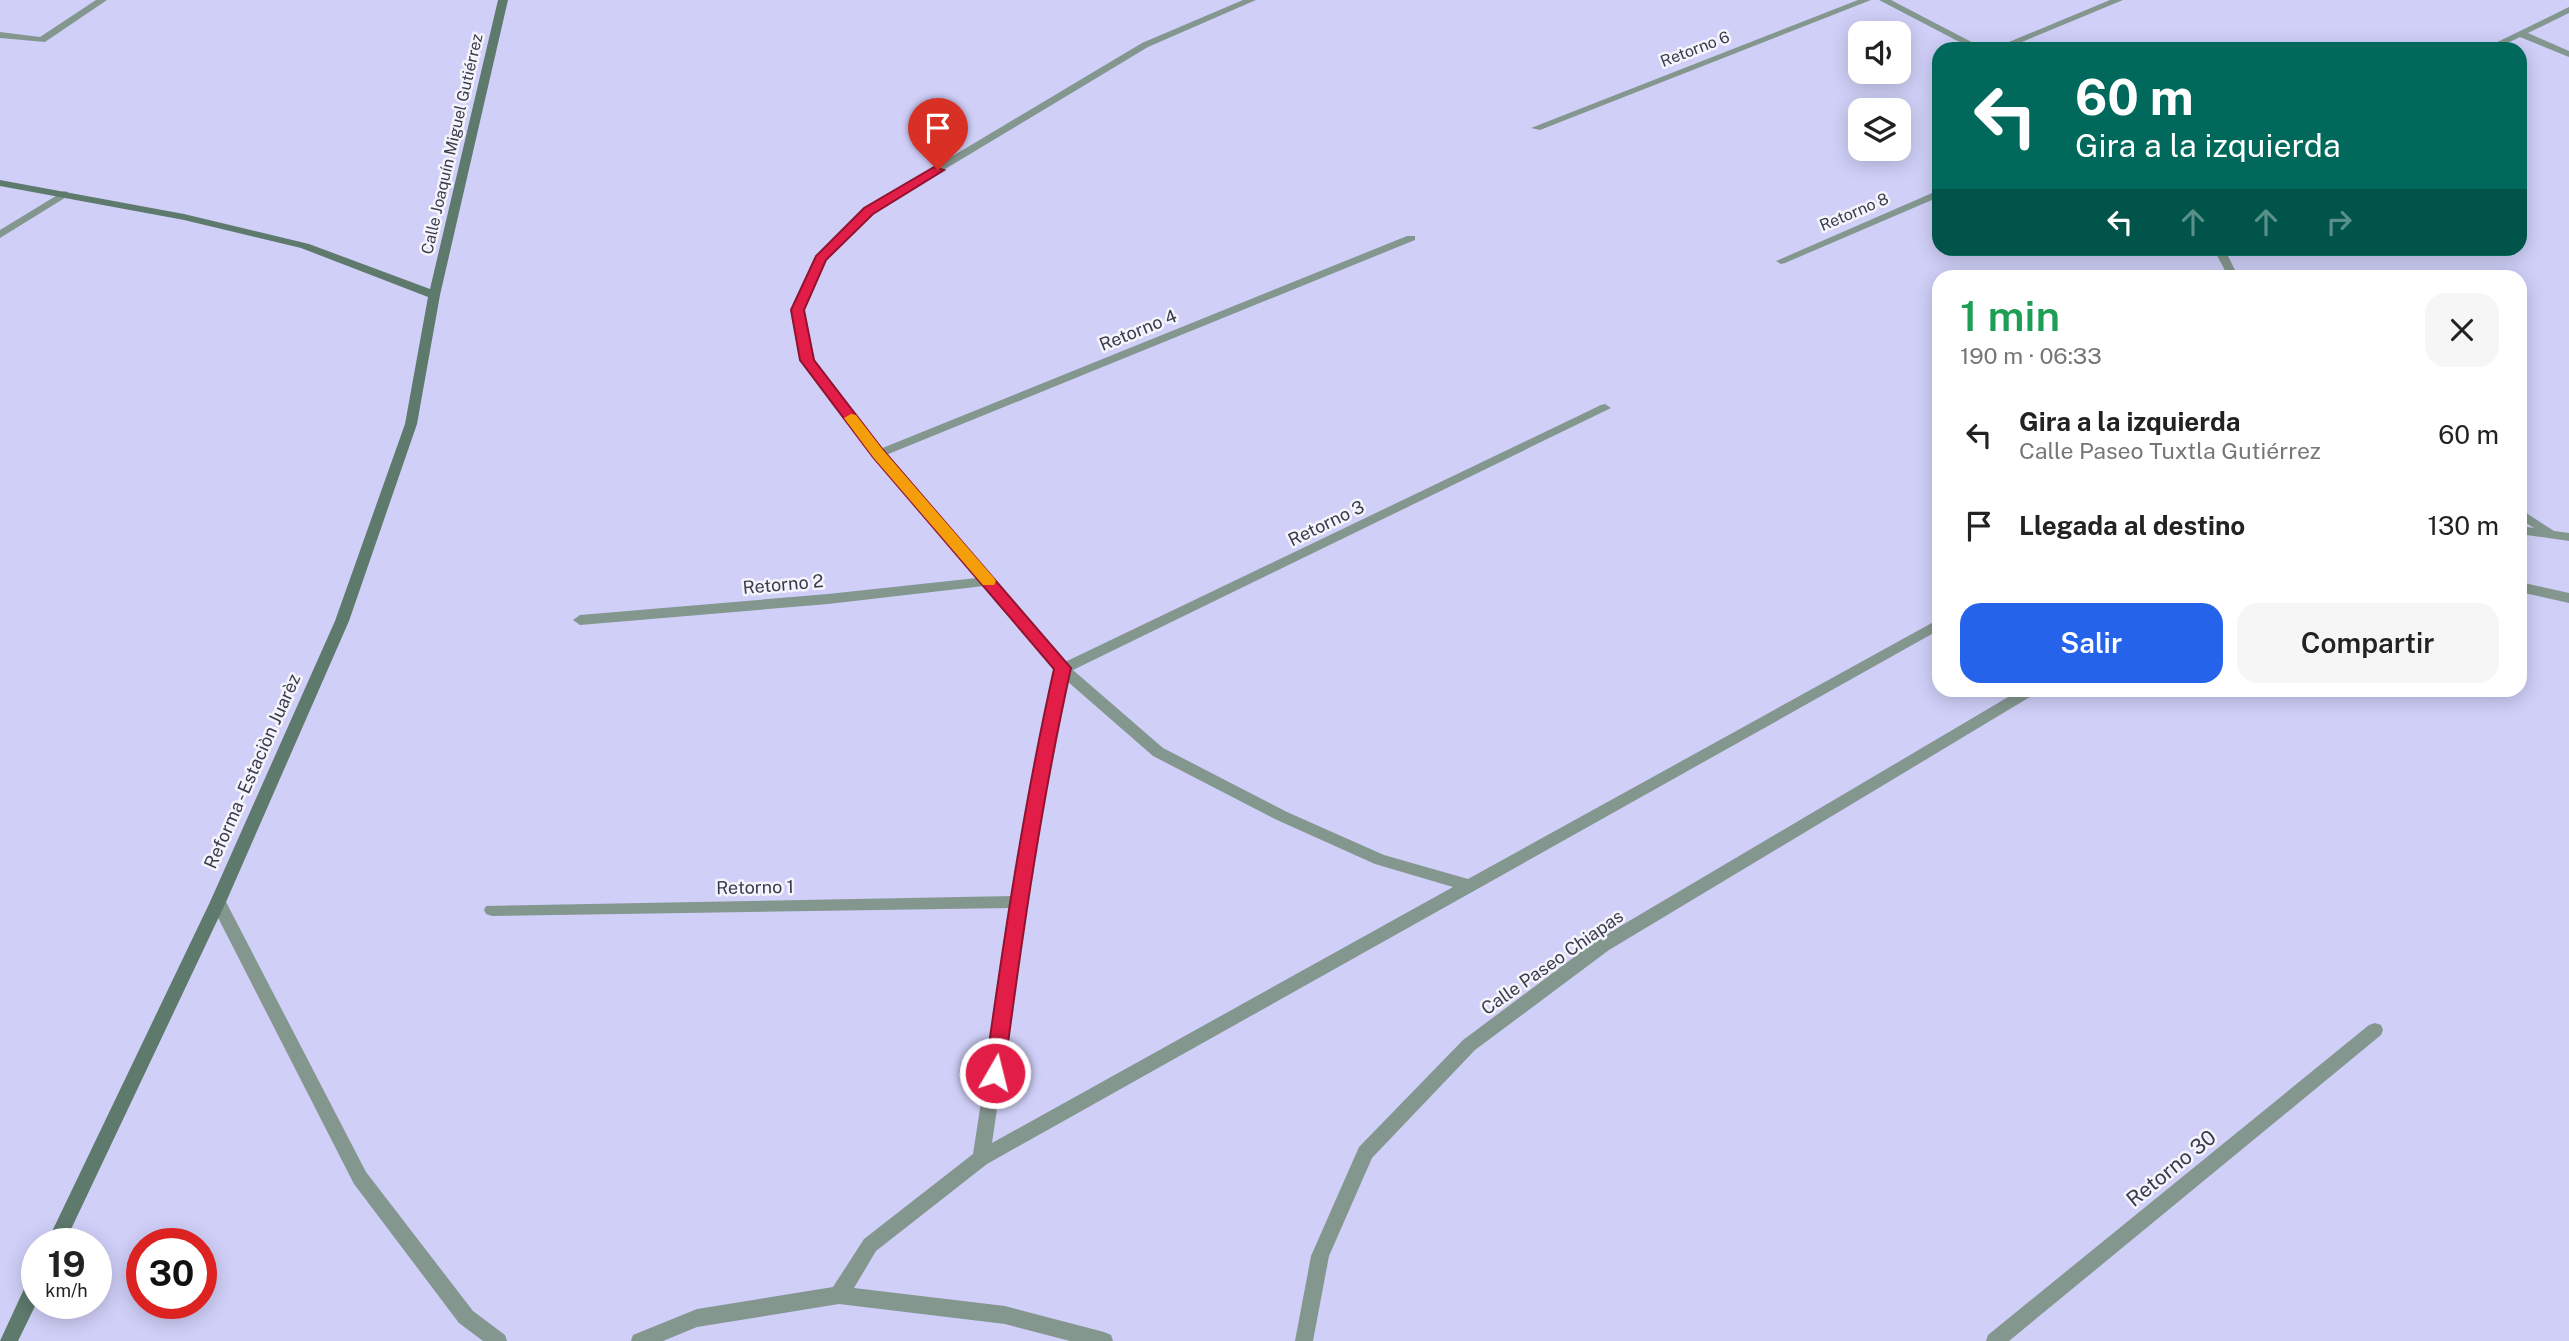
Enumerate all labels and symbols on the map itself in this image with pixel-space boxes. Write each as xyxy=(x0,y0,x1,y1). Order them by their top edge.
street label: Retorno 6 xyxy=(1658,27,1732,71)
street label: Calle Joaquín Miguel Gutiérrez xyxy=(417,32,487,256)
pin xyxy=(908,98,968,170)
street label: Retorno 8 xyxy=(1817,189,1891,235)
street label: Retorno 4 xyxy=(1096,305,1180,355)
street label: Retorno 3 xyxy=(1285,496,1367,550)
street label: Retorno 2 xyxy=(742,570,824,598)
street label: Reforma - Estaciòn Juarèz xyxy=(200,670,304,872)
street label: Retorno 1 xyxy=(716,876,794,898)
street label: Calle Paseo Chiapas xyxy=(1477,905,1627,1019)
position arrow xyxy=(958,1036,1032,1110)
street label: Retorno 30 xyxy=(2121,1124,2221,1212)
speed limit sign: 30 xyxy=(126,1228,217,1319)

